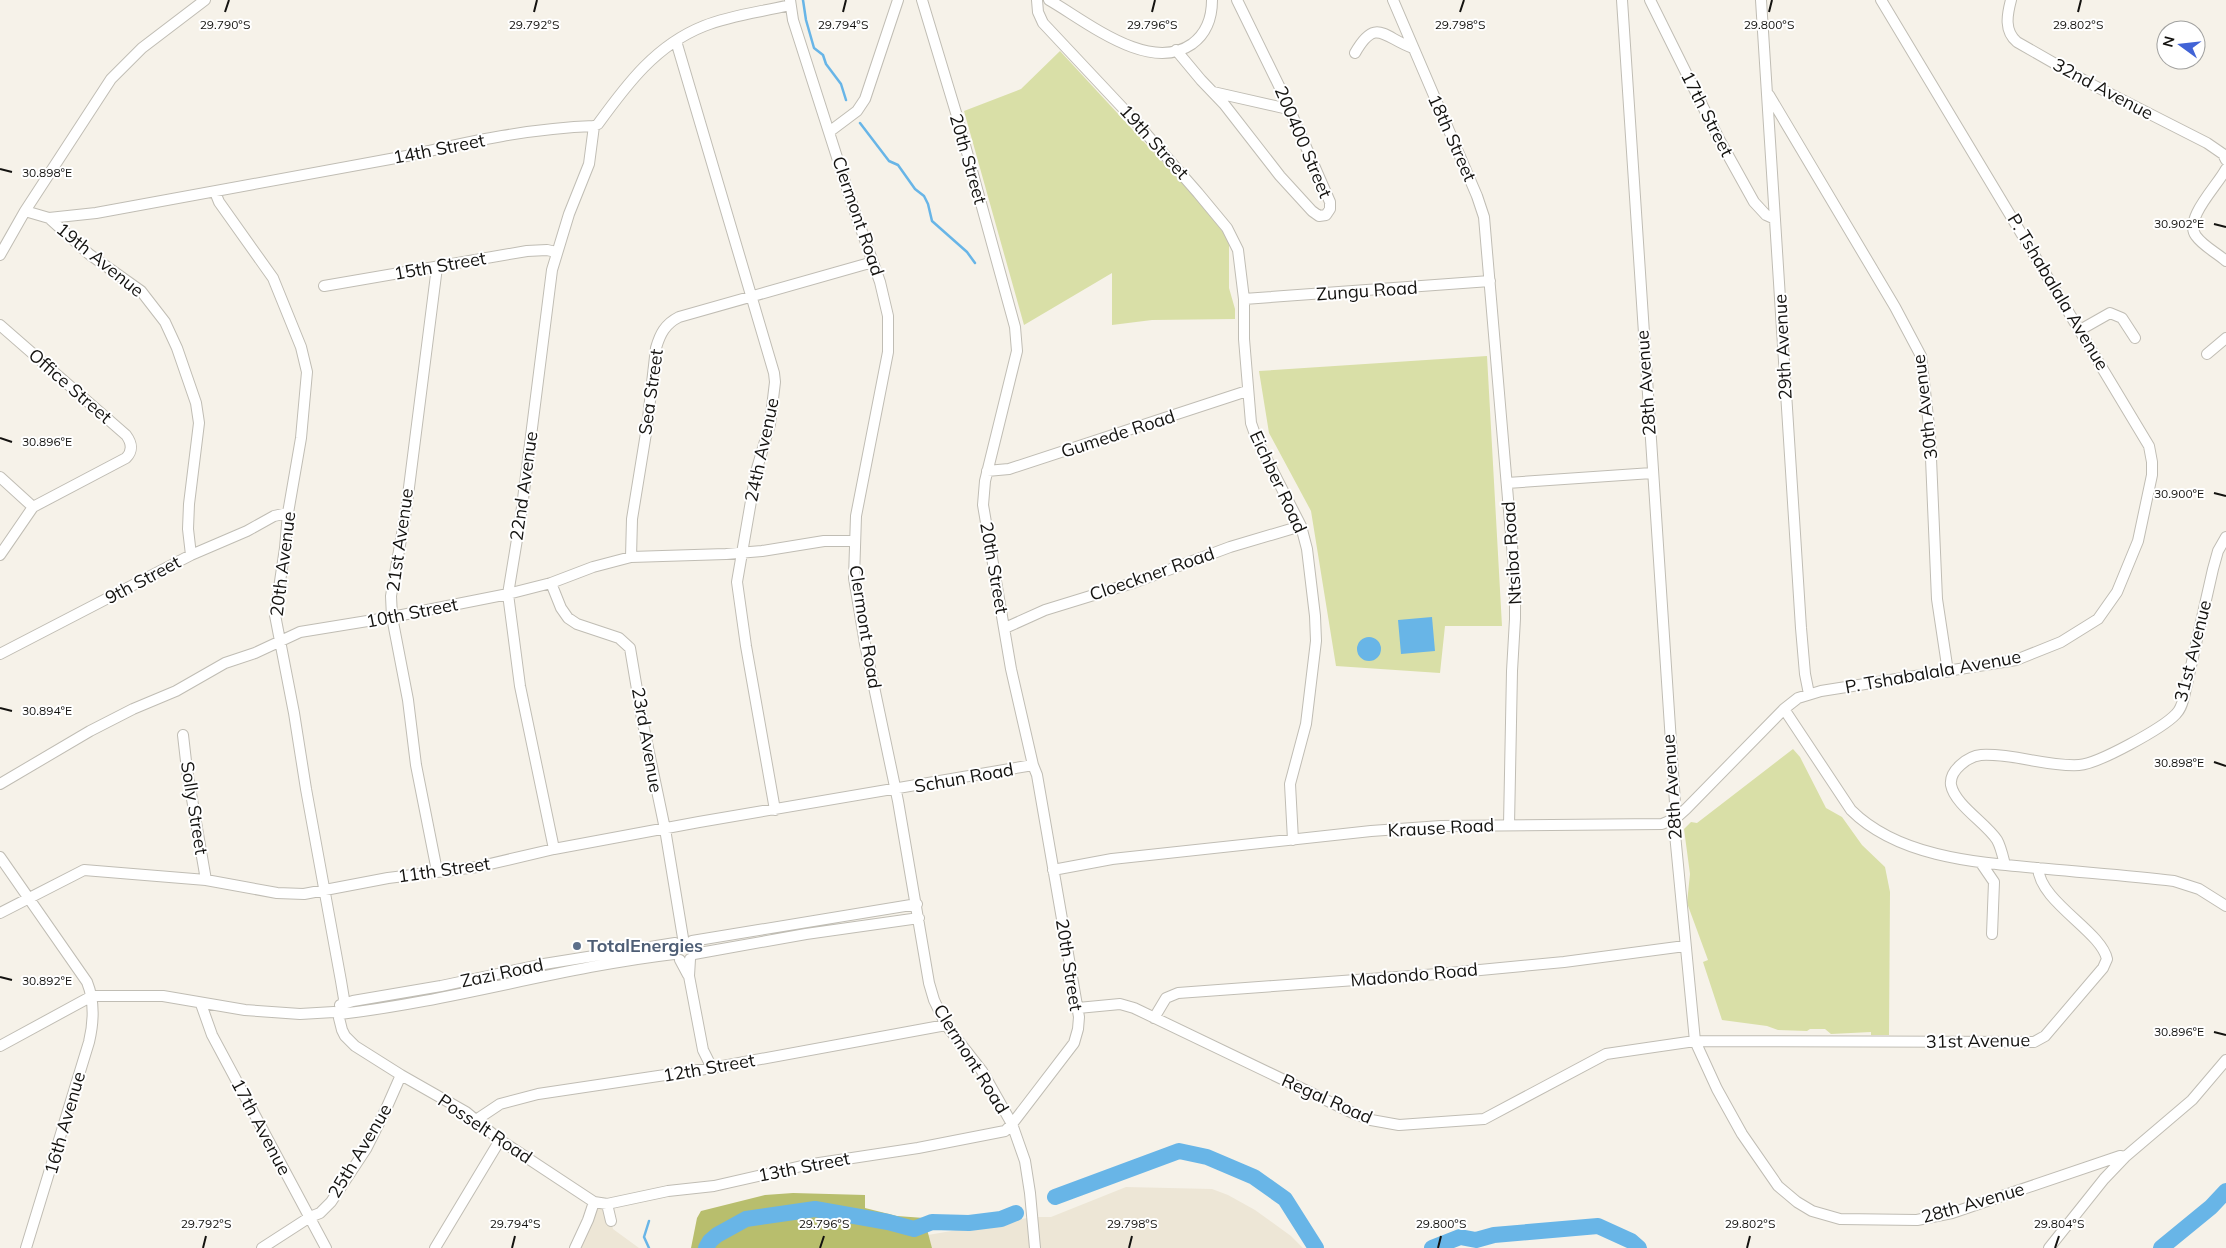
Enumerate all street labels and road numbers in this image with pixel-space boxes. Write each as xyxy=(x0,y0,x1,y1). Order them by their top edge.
street label: 32nd Avenue xyxy=(2049,53,2157,125)
street label: 17th Street xyxy=(1676,67,1739,160)
street label: 200400 Street xyxy=(1270,82,1337,201)
street label: 18th Street xyxy=(1423,91,1482,185)
street label: 19th Street xyxy=(1115,99,1194,184)
street label: 20th Street xyxy=(945,111,992,207)
street label: 14th Street xyxy=(391,128,487,169)
street label: Clermont Road xyxy=(827,153,890,279)
street label: P. Tshabalala Avenue xyxy=(2003,209,2114,374)
street label: 19th Avenue xyxy=(52,217,149,302)
street label: 15th Street xyxy=(392,246,488,285)
street label: Zungu Road xyxy=(1316,275,1418,306)
street label: 29th Avenue xyxy=(1768,294,1797,400)
street label: 28th Avenue xyxy=(1630,329,1661,437)
street label: Office Street xyxy=(24,343,117,428)
street label: Sea Street xyxy=(633,348,668,436)
street label: 30th Avenue xyxy=(1907,353,1942,461)
street label: 24th Avenue xyxy=(739,396,784,504)
street label: Gumede Road xyxy=(1058,404,1178,463)
street label: Eichber Road xyxy=(1245,427,1312,537)
street label: 22nd Avenue xyxy=(504,430,543,542)
street label: 21st Avenue xyxy=(381,487,418,593)
street label: Ntsiba Road xyxy=(1496,501,1527,605)
street label: 20th Avenue xyxy=(265,510,300,618)
street label: 20th Street xyxy=(975,520,1014,616)
street label: Cloeckner Road xyxy=(1086,541,1217,606)
street label: 9th Street xyxy=(101,550,184,609)
street label: Clermont Road xyxy=(844,564,887,690)
street label: 10th Street xyxy=(364,592,460,633)
street label: 31st Avenue xyxy=(2169,598,2216,704)
street label: P. Tshabalala Avenue xyxy=(1843,645,2023,698)
street label: 23rd Avenue xyxy=(627,686,668,794)
street label: 28th Avenue xyxy=(1656,733,1687,841)
street label: Schun Road xyxy=(912,757,1015,798)
street label: Solly Street xyxy=(176,760,213,856)
street label: Krause Road xyxy=(1387,813,1495,842)
street label: 11th Street xyxy=(396,852,492,887)
street label: 20th Street xyxy=(1051,917,1088,1013)
street label: Zazi Road xyxy=(459,953,545,992)
street label: Madondo Road xyxy=(1349,957,1479,992)
street label: Clermont Road xyxy=(929,1000,1014,1118)
street label: 31st Avenue xyxy=(1926,1028,2030,1053)
street label: 12th Street xyxy=(661,1048,757,1087)
street label: Regal Road xyxy=(1278,1068,1376,1129)
street label: 16th Avenue xyxy=(39,1069,90,1177)
street label: 17th Avenue xyxy=(226,1075,296,1179)
street label: Posselt Road xyxy=(434,1089,537,1168)
street label: 25th Avenue xyxy=(322,1099,397,1202)
street label: 13th Street xyxy=(756,1146,852,1187)
street label: 28th Avenue xyxy=(1919,1177,2027,1228)

